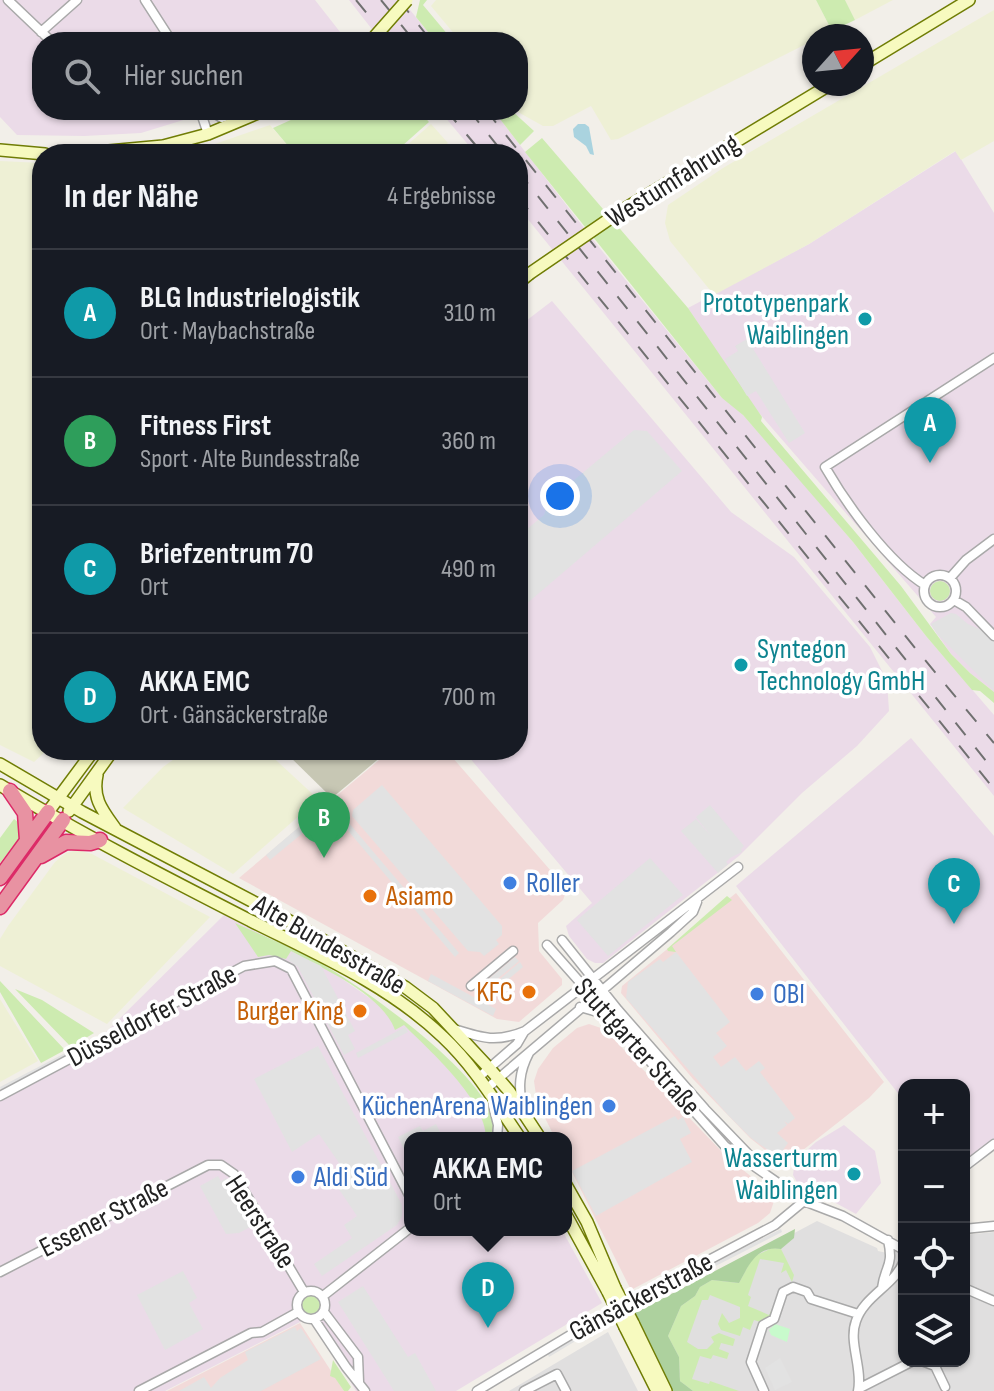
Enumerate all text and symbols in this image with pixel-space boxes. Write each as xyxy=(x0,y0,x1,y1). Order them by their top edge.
north arrow xyxy=(802,24,874,96)
search box xyxy=(32,32,528,120)
icon: search xyxy=(60,54,104,98)
text: Hier suchen xyxy=(124,58,243,94)
street label: Westumfahrung xyxy=(600,127,746,235)
text: In der Nähe xyxy=(64,176,199,217)
text: 4 Ergebnisse xyxy=(387,181,496,212)
text: BLG Industrielogistik xyxy=(140,280,360,316)
place label: Prototypenpark Waiblingen xyxy=(703,287,849,352)
text: A xyxy=(84,298,96,329)
text: 310 m xyxy=(444,298,496,329)
marker: Prototypenpark Waiblingen xyxy=(856,310,874,328)
text: Ort · Maybachstraße xyxy=(140,316,315,347)
pin: A xyxy=(904,397,956,463)
text: Fitness First xyxy=(140,408,271,444)
text: B xyxy=(84,426,96,457)
text: 360 m xyxy=(441,426,496,457)
text: Sport · Alte Bundesstraße xyxy=(140,444,360,475)
your location xyxy=(540,476,580,516)
text: Briefzentrum 70 xyxy=(140,536,313,572)
text: C xyxy=(83,554,97,585)
text: 490 m xyxy=(441,554,496,585)
text: Ort xyxy=(140,572,169,603)
place label: Syntegon Technology GmbH xyxy=(757,633,925,698)
marker: Syntegon Technology GmbH xyxy=(732,656,750,674)
text: AKKA EMC xyxy=(140,664,250,700)
text: D xyxy=(83,682,97,713)
text: 700 m xyxy=(442,682,496,713)
text: Ort · Gänsäckerstraße xyxy=(140,700,328,731)
pin: B xyxy=(298,792,350,858)
pin: C xyxy=(928,858,980,924)
place label: Roller xyxy=(526,867,580,900)
marker: Roller xyxy=(501,874,519,892)
place label: Asiamo xyxy=(385,880,454,913)
marker: Asiamo xyxy=(361,887,379,905)
street label: Alte Bundesstraße xyxy=(246,888,411,1002)
street label: Düsseldorfer Straße xyxy=(62,958,242,1074)
street label: Stuttgarter Straße xyxy=(567,972,707,1122)
place label: KFC xyxy=(476,976,513,1009)
place label: OBI xyxy=(773,978,805,1011)
marker: KFC xyxy=(520,983,538,1001)
marker: OBI xyxy=(748,985,766,1003)
place label: Burger King xyxy=(237,995,344,1028)
marker: Burger King xyxy=(351,1002,369,1020)
map controls xyxy=(898,1079,970,1367)
button: + xyxy=(898,1079,970,1151)
place label: KüchenArena Waiblingen xyxy=(362,1090,593,1123)
marker: KüchenArena Waiblingen xyxy=(600,1097,618,1115)
popup xyxy=(404,1132,572,1236)
place label: Wasserturm Waiblingen xyxy=(724,1142,838,1207)
text: AKKA EMC xyxy=(433,1151,543,1187)
button: − xyxy=(898,1151,970,1223)
place label: Aldi Süd xyxy=(313,1161,388,1194)
marker: Wasserturm Waiblingen xyxy=(845,1165,863,1183)
marker: Aldi Süd xyxy=(289,1168,307,1186)
street label: Heerstraße xyxy=(218,1169,302,1275)
street label: Essener Straße xyxy=(34,1171,174,1265)
text: Ort xyxy=(433,1187,461,1218)
button: locate xyxy=(898,1223,970,1295)
street label: Gänsäckerstraße xyxy=(564,1245,718,1349)
pin: D xyxy=(462,1262,514,1328)
button: layers xyxy=(898,1295,970,1367)

